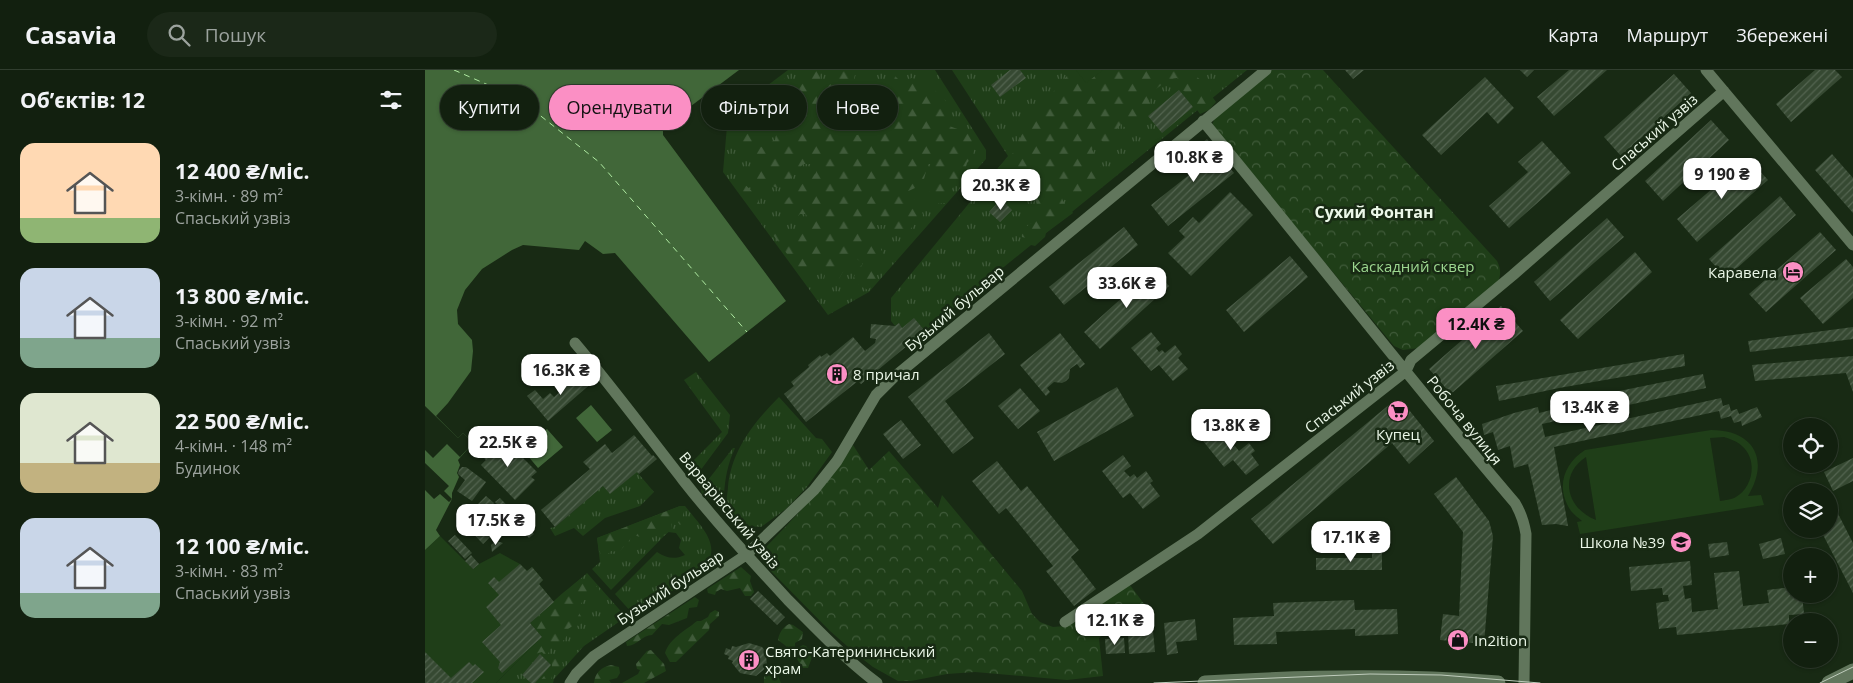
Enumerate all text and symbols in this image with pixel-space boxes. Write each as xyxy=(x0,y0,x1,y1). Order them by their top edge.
search box xyxy=(147,12,497,57)
text: Casavia xyxy=(25,18,117,51)
icon: search xyxy=(165,21,193,49)
text: Пошук xyxy=(205,22,266,48)
text: Карта xyxy=(1548,23,1599,47)
text: Маршрут xyxy=(1627,23,1708,47)
text: Збережені xyxy=(1736,23,1828,47)
chip: Купити xyxy=(440,85,539,130)
chip: Орендувати xyxy=(549,85,691,130)
chip: Фільтри xyxy=(701,85,807,130)
chip: Нове xyxy=(817,85,898,130)
text: Об’єктів: 12 xyxy=(20,86,145,114)
icon: filters xyxy=(377,86,405,114)
street label: Спаський узвіз xyxy=(1607,89,1701,175)
pin: 10.8K ₴ xyxy=(1148,140,1240,183)
text: 10.8K ₴ xyxy=(1165,146,1223,168)
text: 12 400 ₴/міс. xyxy=(175,157,310,185)
pin: 9 190 ₴ xyxy=(1676,158,1768,200)
icon: home xyxy=(60,163,120,223)
text: 9 190 ₴ xyxy=(1694,163,1750,185)
pin: 20.3K ₴ xyxy=(955,168,1047,211)
text: 20.3K ₴ xyxy=(972,174,1030,196)
text: 3-кімн. · 89 m² xyxy=(175,185,283,207)
district label: Сухий Фонтан xyxy=(1314,201,1434,223)
text: Спаський узвіз xyxy=(175,207,290,229)
park label: Каскадний сквер xyxy=(1352,256,1474,276)
hotel icon: Каравела xyxy=(1781,260,1805,284)
street label: Бузький бульвар xyxy=(900,261,1008,355)
place label: Каравела xyxy=(1708,262,1777,282)
pin: 33.6K ₴ xyxy=(1081,266,1173,309)
text: 33.6K ₴ xyxy=(1098,272,1156,294)
text: 13 800 ₴/міс. xyxy=(175,282,310,310)
icon: home xyxy=(60,288,120,348)
pin: 12.4K ₴ xyxy=(1430,308,1522,350)
text: 3-кімн. · 92 m² xyxy=(175,310,283,332)
text: 12.4K ₴ xyxy=(1447,313,1505,335)
text: Спаський узвіз xyxy=(175,332,290,354)
pin: 16.3K ₴ xyxy=(515,354,607,396)
street label: Спаський узвіз xyxy=(1300,355,1398,437)
text: 16.3K ₴ xyxy=(532,359,590,381)
building icon: 8 причал xyxy=(825,362,849,386)
place label: 8 причал xyxy=(853,364,920,384)
street label: Робоча вулиця xyxy=(1423,371,1507,469)
pin: 13.4K ₴ xyxy=(1544,390,1636,433)
text: 13.4K ₴ xyxy=(1561,396,1619,418)
supermarket icon: Купец xyxy=(1386,399,1410,423)
text: 22 500 ₴/міс. xyxy=(175,407,310,435)
pin: 13.8K ₴ xyxy=(1185,408,1277,451)
icon: home xyxy=(60,413,120,473)
text: 13.8K ₴ xyxy=(1202,414,1260,436)
map controls xyxy=(1783,418,1838,668)
button: locate xyxy=(1783,418,1838,473)
place label: Купец xyxy=(1376,424,1420,444)
pin: 22.5K ₴ xyxy=(462,426,554,468)
text: 22.5K ₴ xyxy=(479,431,537,453)
text: 4-кімн. · 148 m² xyxy=(175,435,292,457)
street label: Варварівський узвіз xyxy=(675,447,785,573)
text: Будинок xyxy=(175,457,240,479)
button: layers xyxy=(1783,483,1838,538)
pin: 17.5K ₴ xyxy=(450,504,542,546)
text: 17.5K ₴ xyxy=(467,509,525,531)
pin: 17.1K ₴ xyxy=(1305,520,1397,563)
text: 17.1K ₴ xyxy=(1322,526,1380,548)
school or university icon: Школа №39 xyxy=(1669,530,1693,554)
text: 12 100 ₴/міс. xyxy=(175,532,310,560)
place label: Школа №39 xyxy=(1580,532,1665,552)
icon: home xyxy=(60,538,120,598)
street label: Бузький бульвар xyxy=(613,545,727,629)
button: + xyxy=(1783,548,1838,603)
text: 3-кімн. · 83 m² xyxy=(175,560,283,582)
text: Спаський узвіз xyxy=(175,582,290,604)
pin: 12.1K ₴ xyxy=(1069,604,1161,646)
text: 12.1K ₴ xyxy=(1086,609,1144,631)
button: − xyxy=(1783,613,1838,668)
shop icon: In2ition xyxy=(1446,628,1470,652)
place label: In2ition xyxy=(1474,630,1527,650)
place label: Свято-Катерининський храм xyxy=(765,641,935,678)
building icon: Свято-Катерининський храм xyxy=(737,648,761,672)

